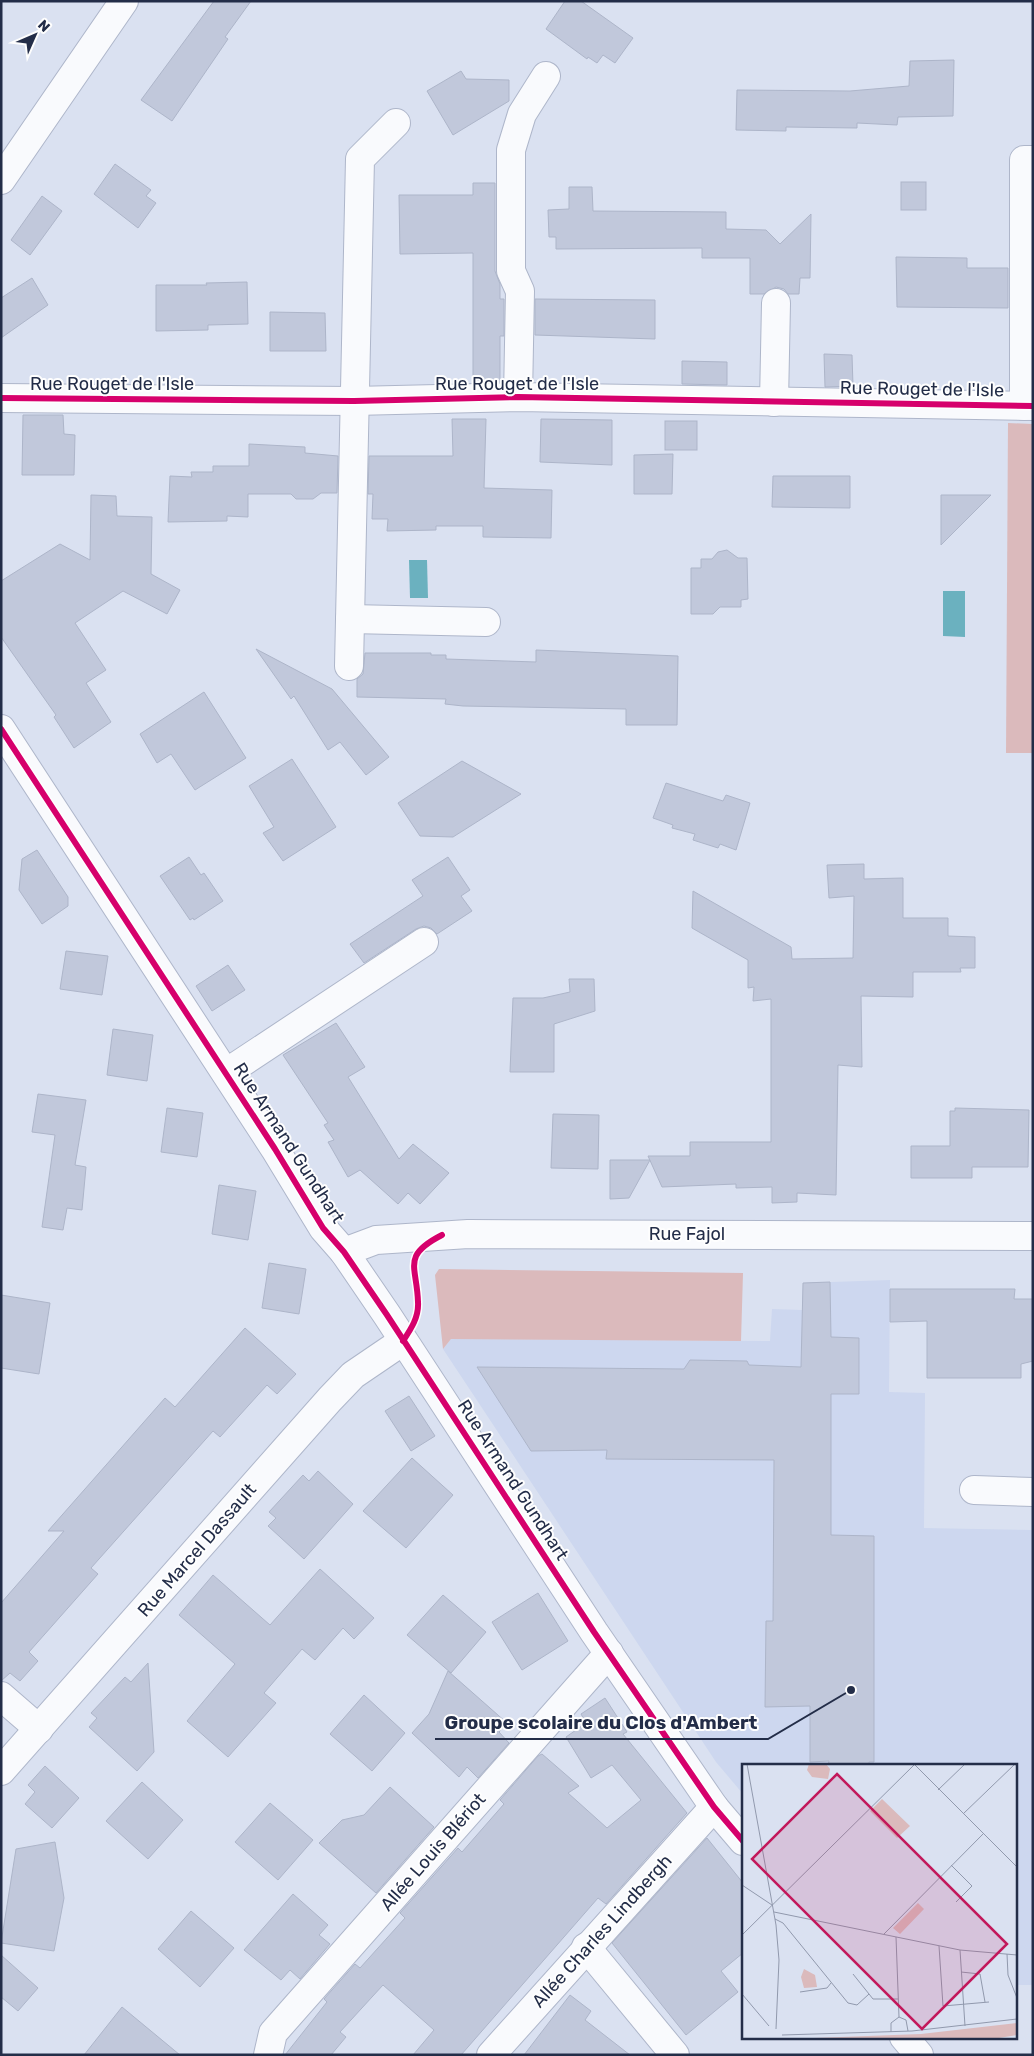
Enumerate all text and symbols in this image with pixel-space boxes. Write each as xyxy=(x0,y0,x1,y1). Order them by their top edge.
north arrow xyxy=(10,10,60,60)
text: N xyxy=(34,17,53,36)
street label: Rue Rouget de l'Isle xyxy=(30,373,194,395)
street label: Rue Rouget de l'Isle xyxy=(435,373,599,395)
street label: Rue Rouget de l'Isle xyxy=(840,377,1004,401)
street label: Rue Armand Gundhart xyxy=(229,1059,349,1227)
street label: Rue Fajol xyxy=(649,1223,725,1245)
street label: Rue Armand Gundhart xyxy=(453,1396,573,1564)
street label: Rue Marcel Dassault xyxy=(133,1479,261,1621)
callout: Groupe scolaire du Clos d'Ambert xyxy=(435,1705,768,1739)
text: Groupe scolaire du Clos d'Ambert xyxy=(445,1711,758,1734)
inset map xyxy=(742,1764,1016,2038)
street label: Allée Louis Blériot xyxy=(376,1788,490,1916)
street label: Allée Charles Lindbergh xyxy=(527,1850,677,2012)

